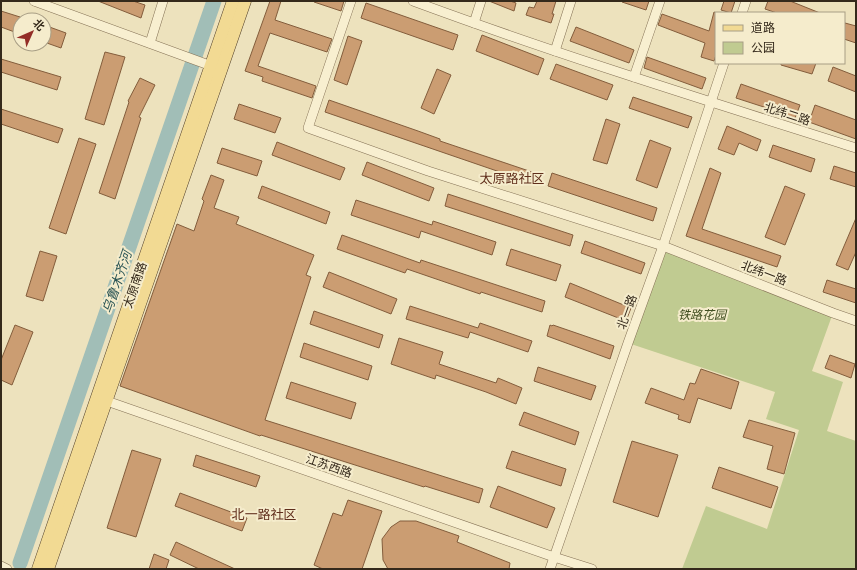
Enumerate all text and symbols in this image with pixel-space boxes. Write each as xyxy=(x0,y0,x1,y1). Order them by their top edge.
north arrow xyxy=(12,12,52,52)
legend xyxy=(715,12,845,64)
text: 北 xyxy=(31,17,47,33)
text: 道路 xyxy=(751,21,775,35)
text: 公园 xyxy=(751,41,775,55)
street label: 北纬二路 xyxy=(762,100,812,128)
district label: 太原路社区 xyxy=(479,171,545,186)
water label: 乌鲁木齐河 xyxy=(99,246,136,315)
street label: 北纬一路 xyxy=(739,258,789,288)
street label: 太原南路 xyxy=(121,260,149,310)
street label: 北一路 xyxy=(614,293,640,331)
park label: 铁路花园 xyxy=(678,308,728,322)
street label: 江苏西路 xyxy=(304,452,354,480)
district label: 北一路社区 xyxy=(231,507,297,522)

